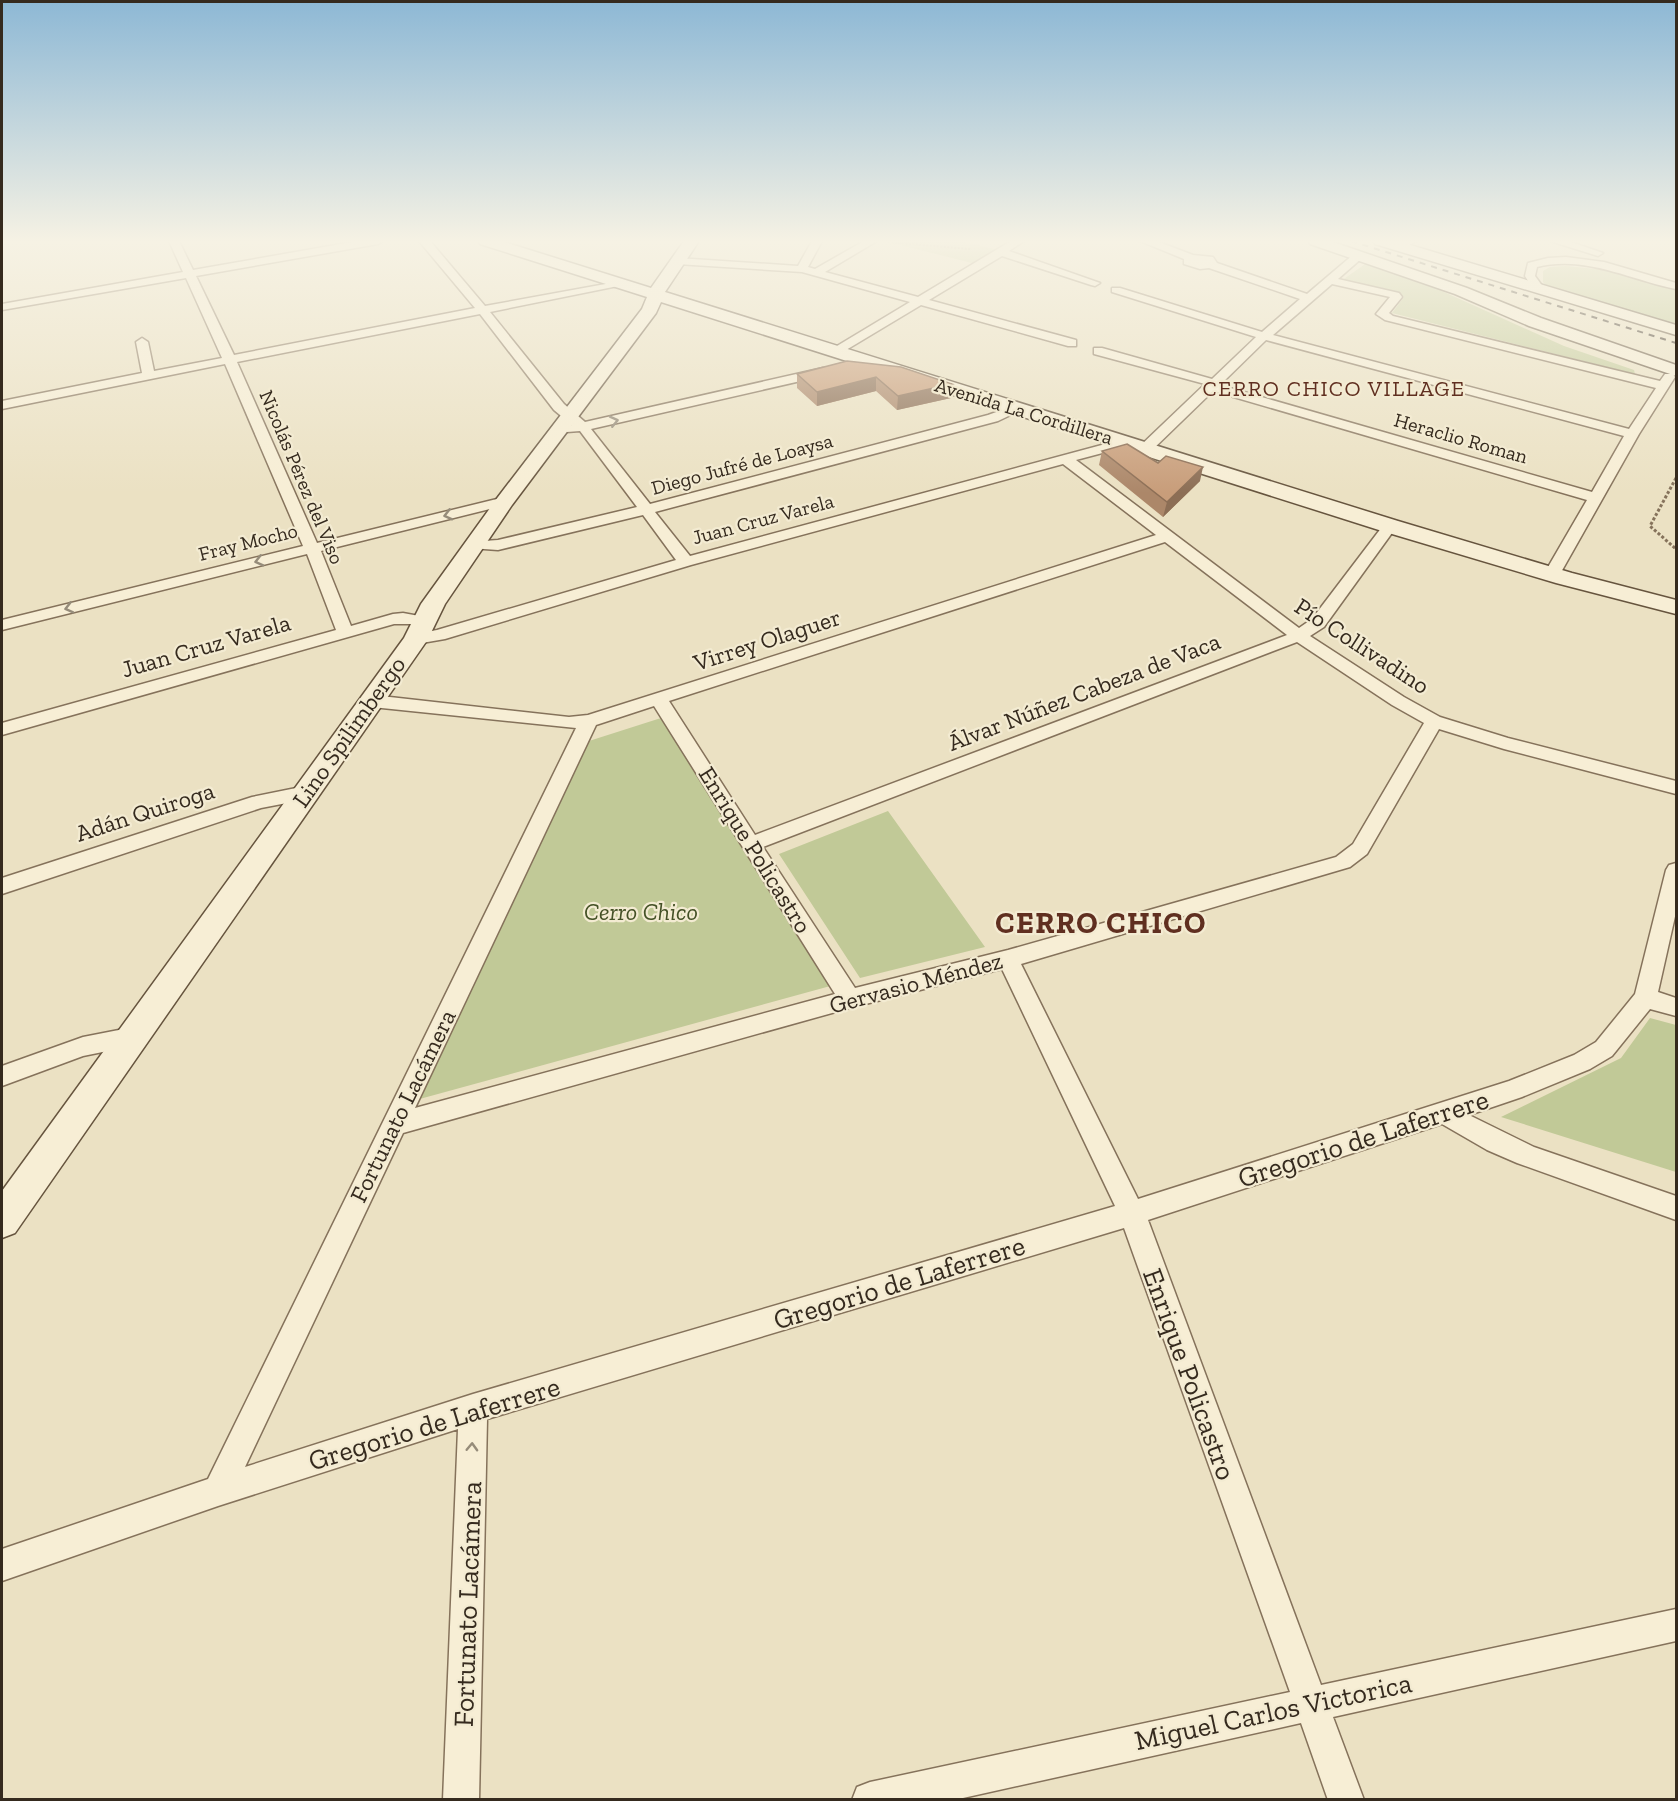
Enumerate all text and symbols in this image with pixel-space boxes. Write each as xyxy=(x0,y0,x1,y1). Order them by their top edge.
street label: Avenida La Cordillera xyxy=(932,372,1116,450)
district label: CERRO CHICO VILLAGE xyxy=(1203,375,1465,402)
street label: Nicolás Pérez del Viso xyxy=(254,386,350,568)
street label: Heraclio Roman xyxy=(1391,407,1531,469)
one-way arrow xyxy=(609,416,619,429)
street label: Diego Jufré de Loaysa xyxy=(649,428,836,500)
street label: Juan Cruz Varela xyxy=(690,489,837,549)
one-way arrow xyxy=(443,507,453,520)
street label: Fray Mocho xyxy=(196,518,300,566)
one-way arrow xyxy=(254,554,264,567)
street label: Pío Collivadino xyxy=(1289,591,1435,700)
one-way arrow xyxy=(65,601,75,614)
street label: Virrey Olaguer xyxy=(689,602,844,677)
street label: Juan Cruz Varela xyxy=(118,607,294,684)
street label: Álvar Núñez Cabeza de Vaca xyxy=(943,626,1225,757)
street label: Lino Spilimbergo xyxy=(286,651,411,813)
street label: Enrique Policastro xyxy=(693,761,818,938)
street label: Adán Quiroga xyxy=(72,775,218,848)
park label: Cerro Chico xyxy=(584,897,698,926)
district label: CERRO CHICO xyxy=(995,905,1207,941)
street label: Gervasio Méndez xyxy=(826,945,1006,1020)
street label: Fortunato Lacámera xyxy=(343,1004,462,1207)
street label: Gregorio de Laferrere xyxy=(1234,1082,1493,1195)
street label: Gregorio de Laferrere xyxy=(769,1228,1029,1336)
street label: Enrique Policastro xyxy=(1136,1264,1243,1484)
street label: Gregorio de Laferrere xyxy=(304,1369,564,1477)
one-way arrow xyxy=(465,1443,478,1452)
street label: Fortunato Lacámera xyxy=(447,1480,488,1727)
street label: Miguel Carlos Victorica xyxy=(1132,1666,1415,1757)

